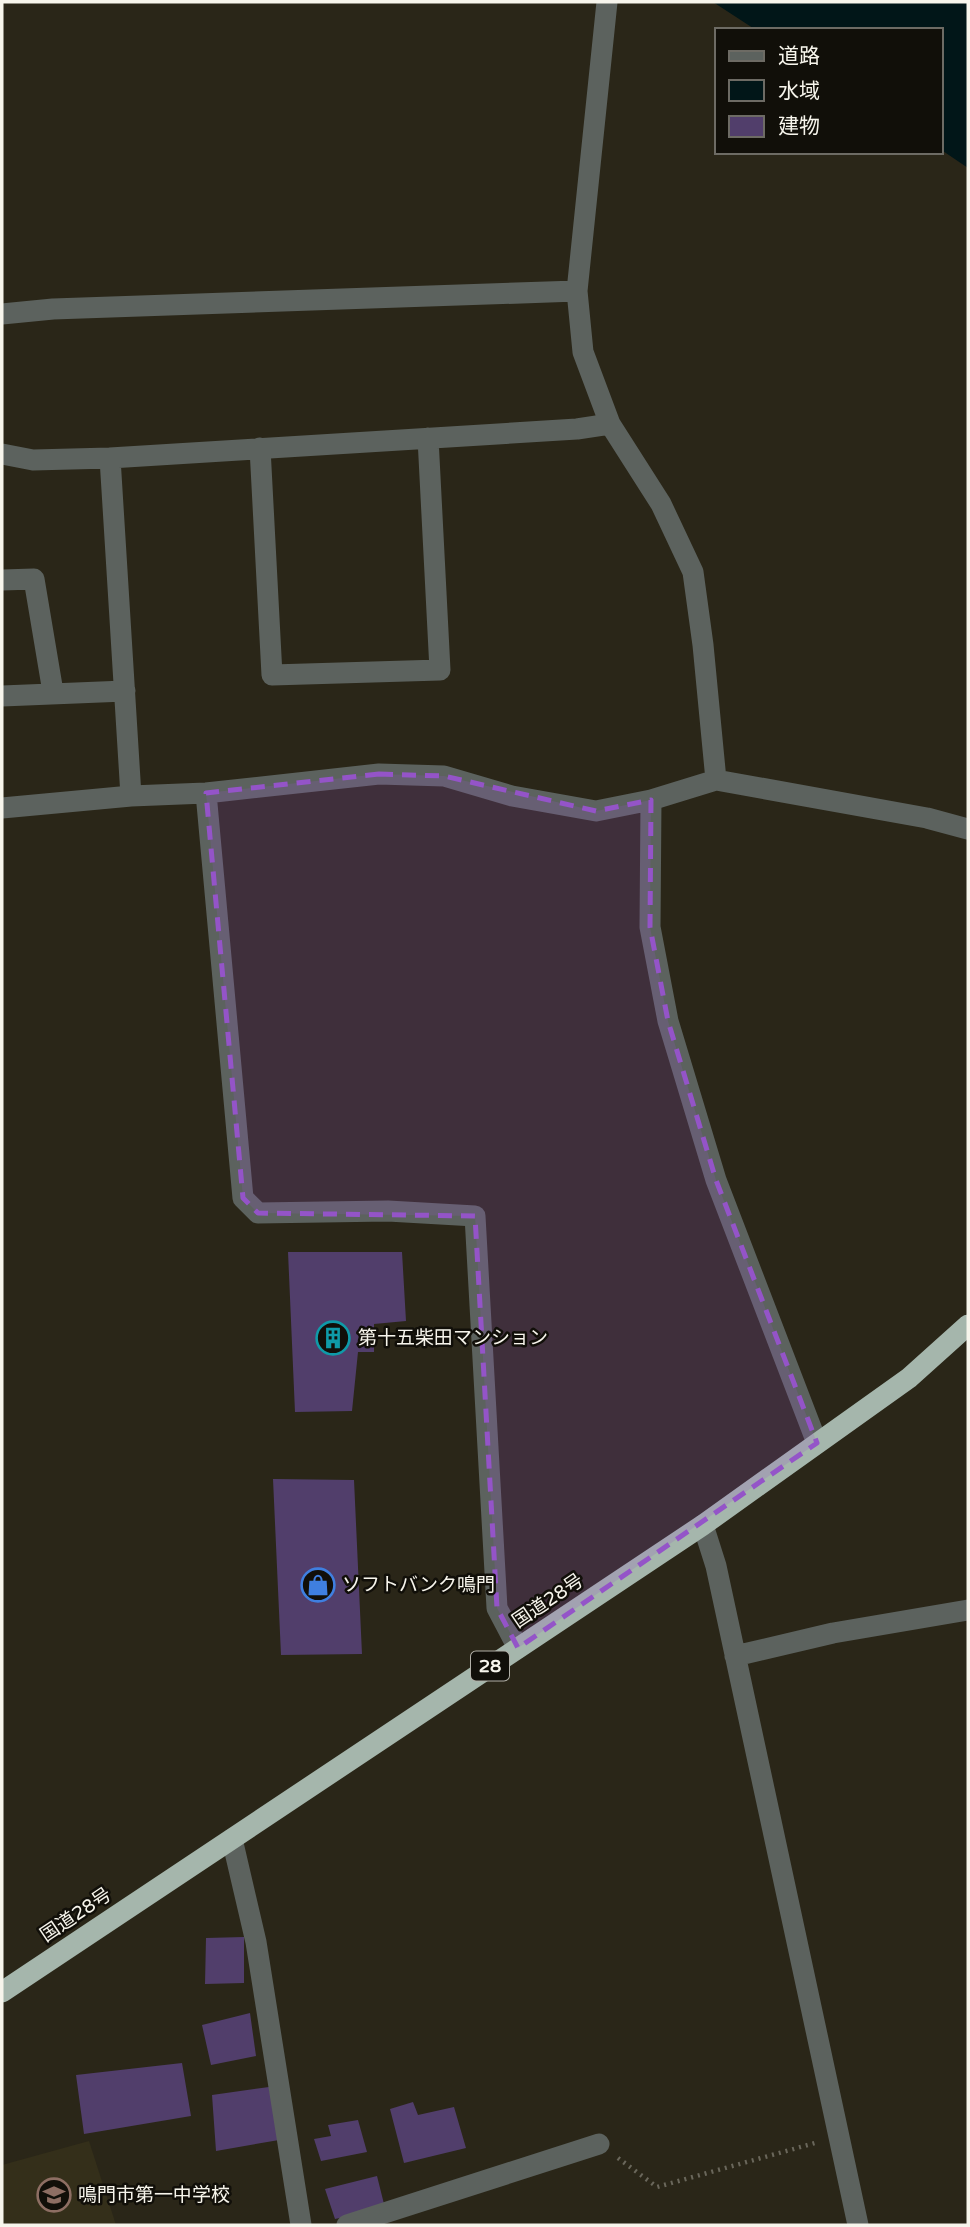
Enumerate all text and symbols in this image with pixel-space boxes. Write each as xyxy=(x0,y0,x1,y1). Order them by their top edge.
legend xyxy=(715,28,942,154)
text: 道路 xyxy=(778,44,820,69)
text: 水域 xyxy=(778,79,820,104)
text: 建物 xyxy=(778,114,820,139)
building icon: 第十五柴田マンション xyxy=(314,1319,352,1357)
place label: 第十五柴田マンション xyxy=(358,1327,548,1349)
shop icon: ソフトバンク鳴門 xyxy=(299,1566,337,1604)
street label: 国道28号 xyxy=(508,1569,588,1633)
place label: ソフトバンク鳴門 xyxy=(342,1574,495,1596)
road number: 28 xyxy=(471,1652,509,1680)
street label: 国道28号 xyxy=(36,1883,116,1947)
school or university icon: 鳴門市第一中学校 xyxy=(35,2176,73,2214)
place label: 鳴門市第一中学校 xyxy=(78,2184,230,2206)

